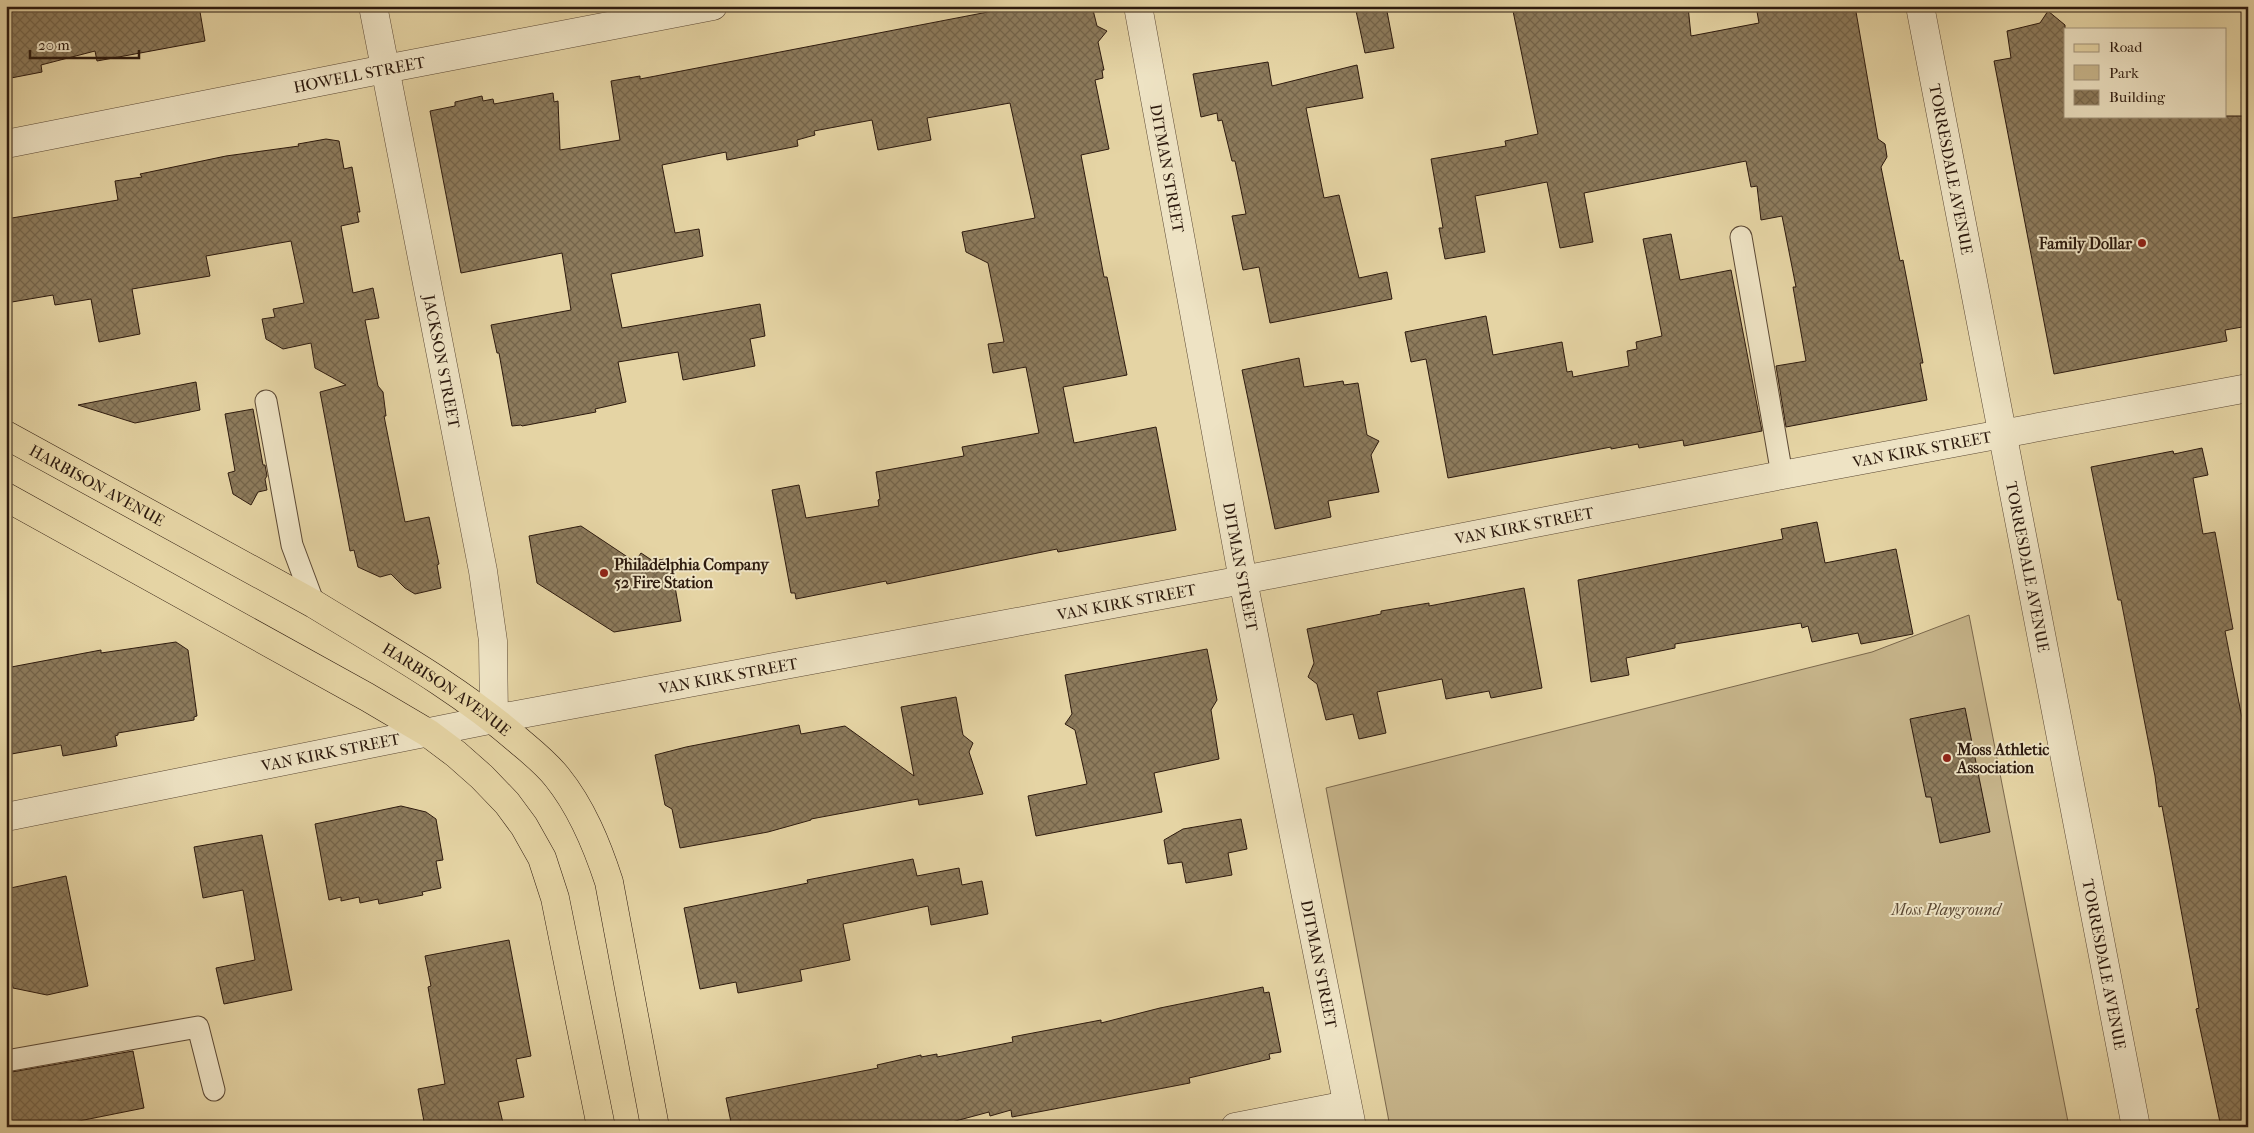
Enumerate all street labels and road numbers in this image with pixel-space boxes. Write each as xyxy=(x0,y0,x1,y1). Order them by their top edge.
street label: HOWELL STREET xyxy=(292,52,427,97)
street label: TORRESDALE AVENUE xyxy=(1925,82,1977,256)
street label: DITMAN STREET xyxy=(1146,102,1188,235)
street label: JACKSON STREET xyxy=(419,291,464,430)
street label: VAN KIRK STREET xyxy=(1850,427,1993,472)
street label: HARBISON AVENUE xyxy=(26,441,168,530)
street label: TORRESDALE AVENUE xyxy=(2002,480,2053,654)
street label: DITMAN STREET xyxy=(1219,501,1262,633)
street label: VAN KIRK STREET xyxy=(1452,503,1596,549)
street label: VAN KIRK STREET xyxy=(1055,580,1198,625)
street label: HARBISON AVENUE xyxy=(379,639,515,740)
street label: VAN KIRK STREET xyxy=(656,654,800,698)
street label: VAN KIRK STREET xyxy=(259,729,402,776)
street label: TORRESDALE AVENUE xyxy=(2078,877,2130,1052)
street label: DITMAN STREET xyxy=(1297,898,1341,1030)

